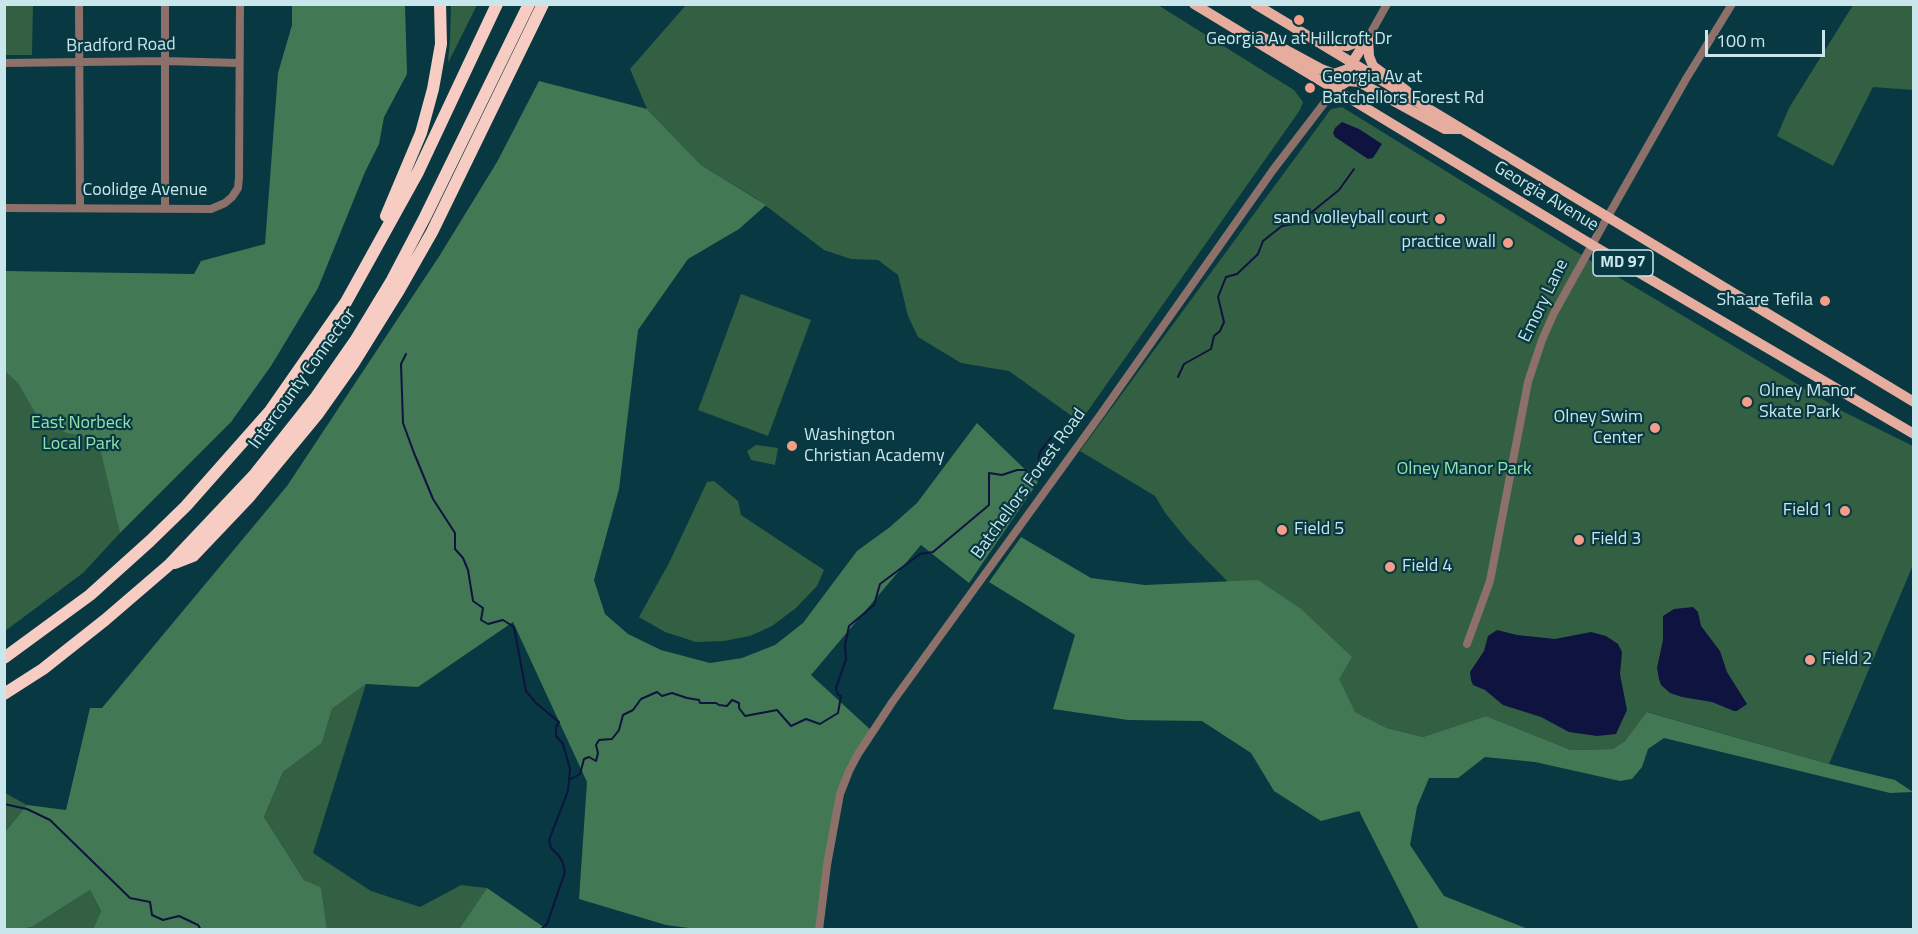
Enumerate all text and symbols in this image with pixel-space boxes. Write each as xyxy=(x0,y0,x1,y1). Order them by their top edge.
marker: Georgia Av at Hillcroft Dr xyxy=(1292,13,1306,27)
scale bar xyxy=(1708,18,1828,56)
text: 100 m xyxy=(1716,27,1765,54)
place label: Georgia Av at Hillcroft Dr xyxy=(1206,29,1392,51)
street label: Bradford Road xyxy=(66,34,176,58)
place label: Georgia Av at Batchellors Forest Rd xyxy=(1322,67,1484,110)
marker: Georgia Av at Batchellors Forest Rd xyxy=(1303,81,1317,95)
street label: Georgia Avenue xyxy=(1490,157,1602,237)
street label: Coolidge Avenue xyxy=(83,180,207,202)
place label: sand volleyball court xyxy=(1273,208,1428,230)
marker: sand volleyball court xyxy=(1433,212,1447,226)
place label: practice wall xyxy=(1401,232,1496,254)
marker: practice wall xyxy=(1501,236,1515,250)
road number: MD 97 xyxy=(1593,250,1653,276)
street label: Emory Lane xyxy=(1515,256,1573,346)
place label: Shaare Tefila xyxy=(1716,290,1813,312)
marker: Shaare Tefila xyxy=(1818,294,1832,308)
street label: Intercounty Connector xyxy=(245,305,361,453)
place label: Olney Manor Skate Park xyxy=(1759,381,1856,424)
marker: Olney Manor Skate Park xyxy=(1740,395,1754,409)
street label: Batchellors Forest Road xyxy=(967,405,1091,563)
place label: Olney Swim Center xyxy=(1553,407,1643,450)
park label: East Norbeck Local Park xyxy=(31,413,131,456)
marker: Olney Swim Center xyxy=(1648,421,1662,435)
place label: Washington Christian Academy xyxy=(804,425,945,468)
marker: Washington Christian Academy xyxy=(785,439,799,453)
park label: Olney Manor Park xyxy=(1396,459,1532,481)
place label: Field 1 xyxy=(1783,500,1833,522)
marker: Field 1 xyxy=(1838,504,1852,518)
place label: Field 5 xyxy=(1294,519,1344,541)
marker: Field 5 xyxy=(1275,523,1289,537)
place label: Field 3 xyxy=(1591,529,1641,551)
marker: Field 3 xyxy=(1572,533,1586,547)
place label: Field 4 xyxy=(1402,556,1452,578)
marker: Field 4 xyxy=(1383,560,1397,574)
place label: Field 2 xyxy=(1822,649,1872,671)
marker: Field 2 xyxy=(1803,653,1817,667)

